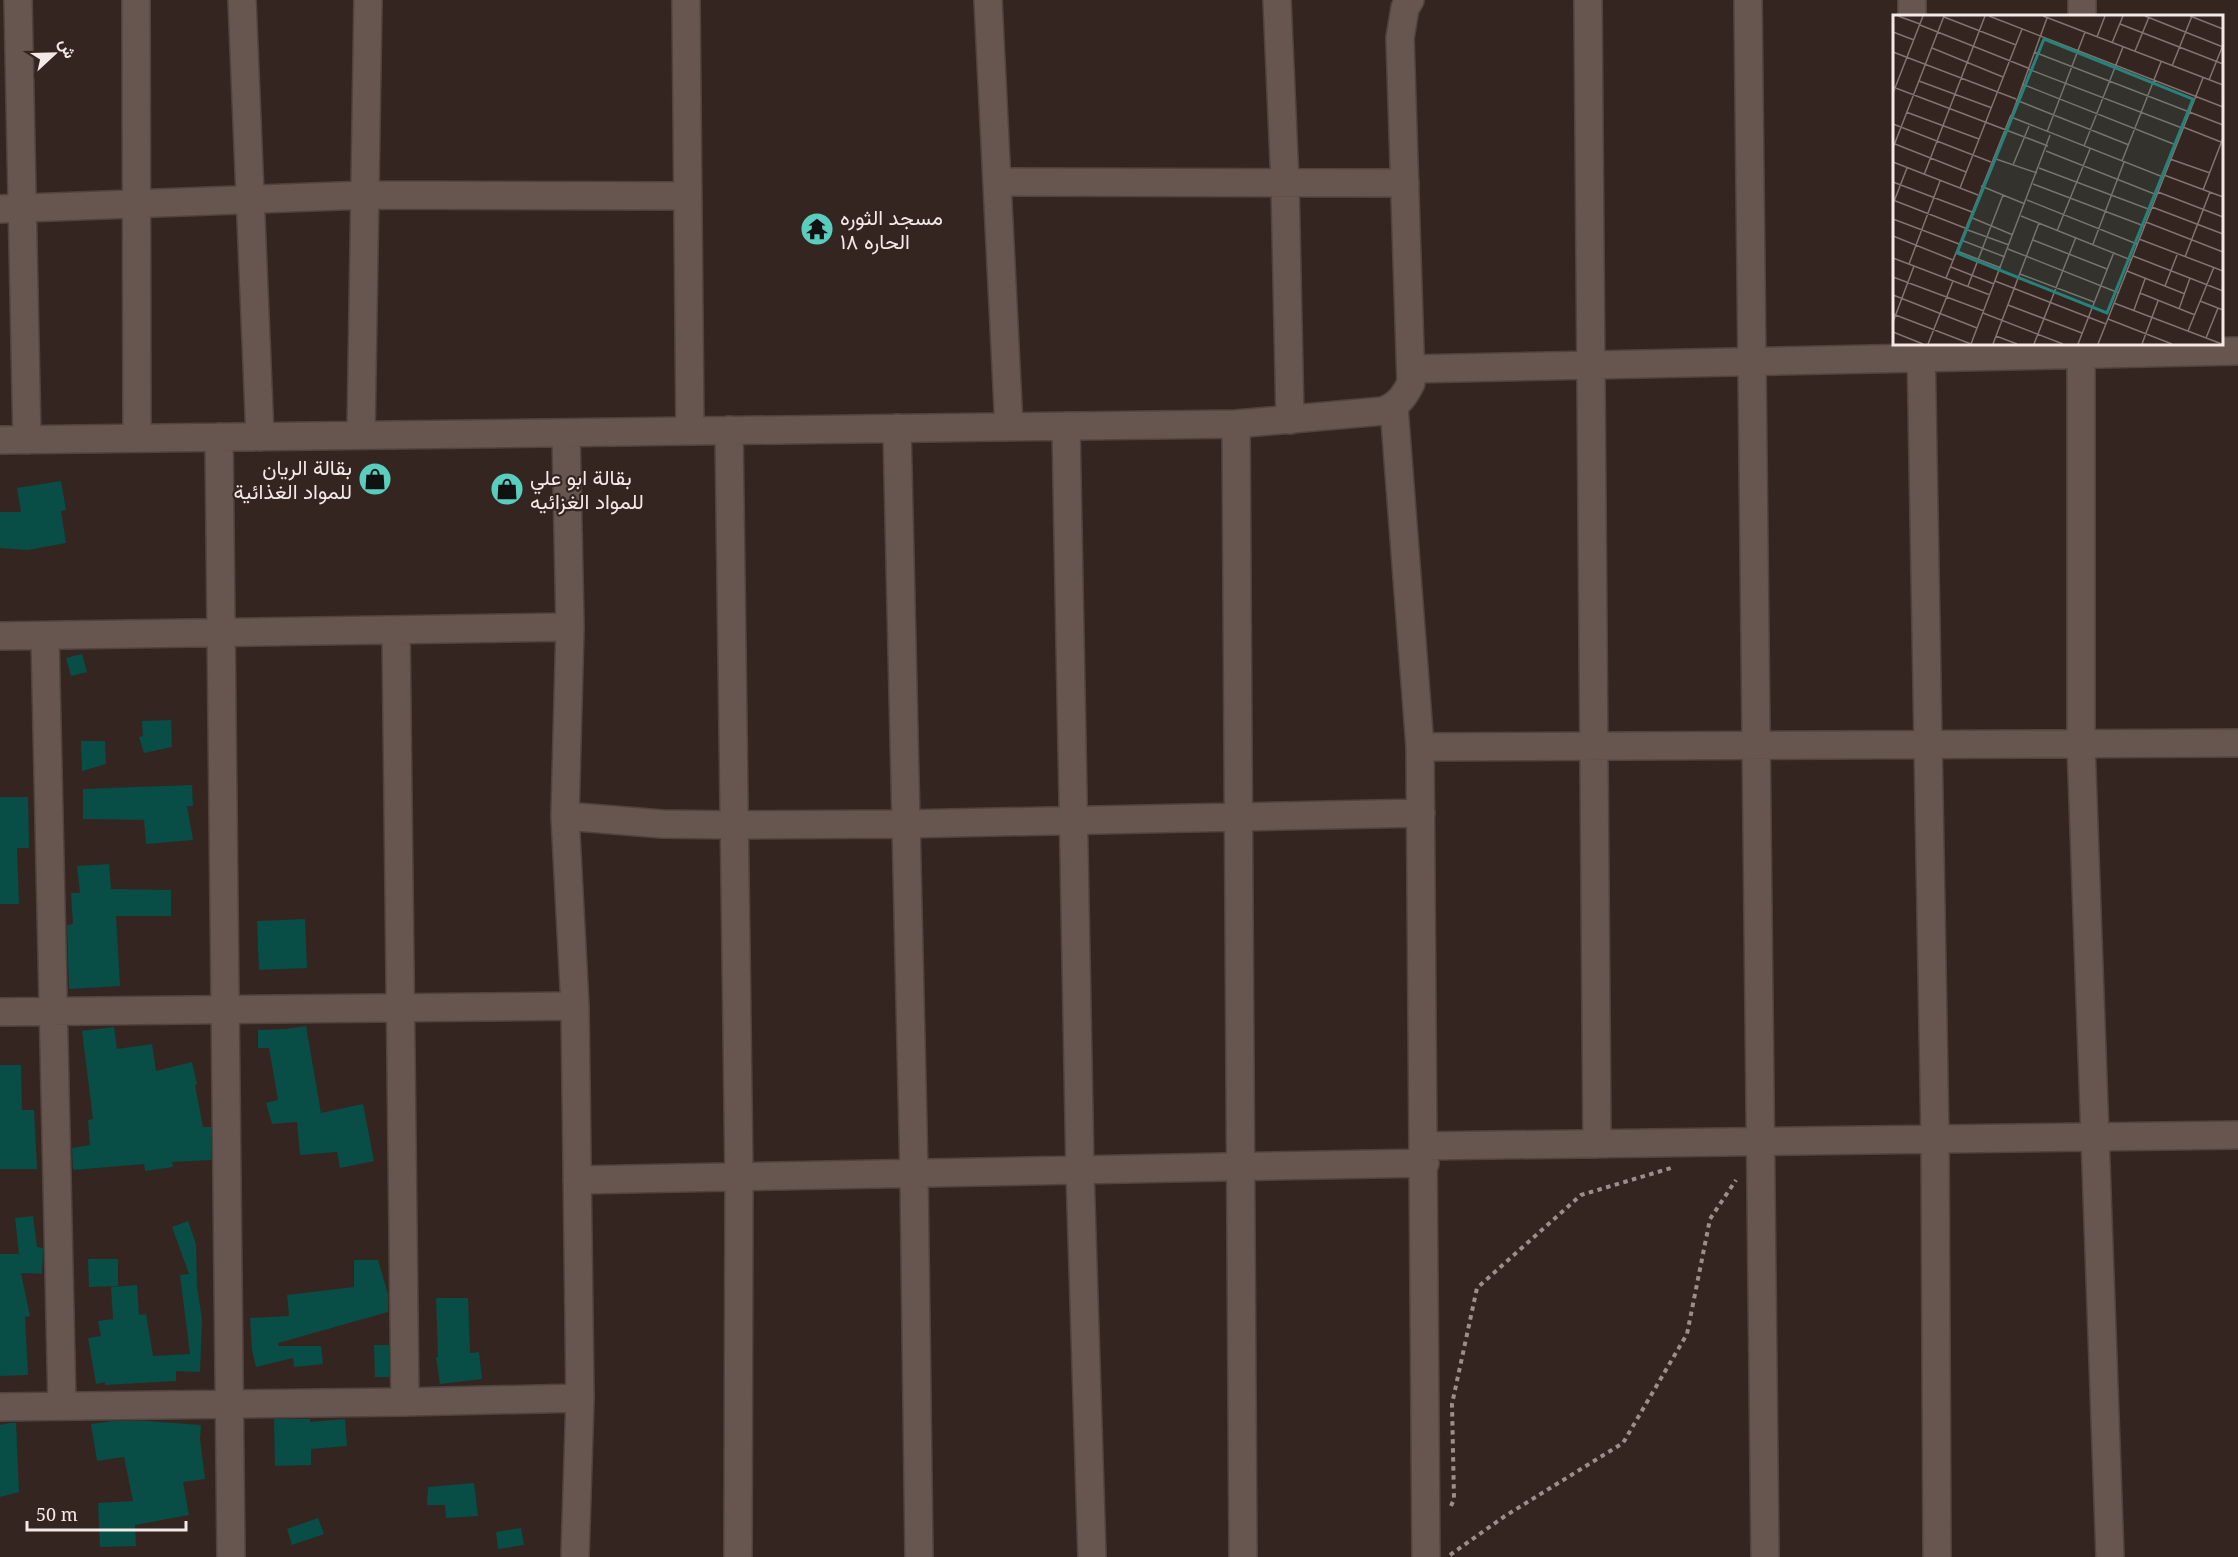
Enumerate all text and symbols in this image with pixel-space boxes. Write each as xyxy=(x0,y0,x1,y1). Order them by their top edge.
inset map xyxy=(1893,15,2223,345)
north arrow xyxy=(24,24,84,84)
text: ش xyxy=(54,35,82,61)
place label: مسجد الثوره الحاره ١٨ xyxy=(840,203,943,255)
temple icon: مسجد الثوره الحاره ١٨ xyxy=(799,211,835,247)
place label: بقالة الريان للمواد الغذائية xyxy=(234,453,352,505)
shop icon: بقالة الريان للمواد الغذائية xyxy=(357,461,393,497)
place label: بقالة ابو علي للمواد الغزائيه xyxy=(530,463,644,515)
shop icon: بقالة ابو علي للمواد الغزائيه xyxy=(489,471,525,507)
scale bar xyxy=(27,1494,186,1532)
text: 50 m xyxy=(36,1502,78,1526)

